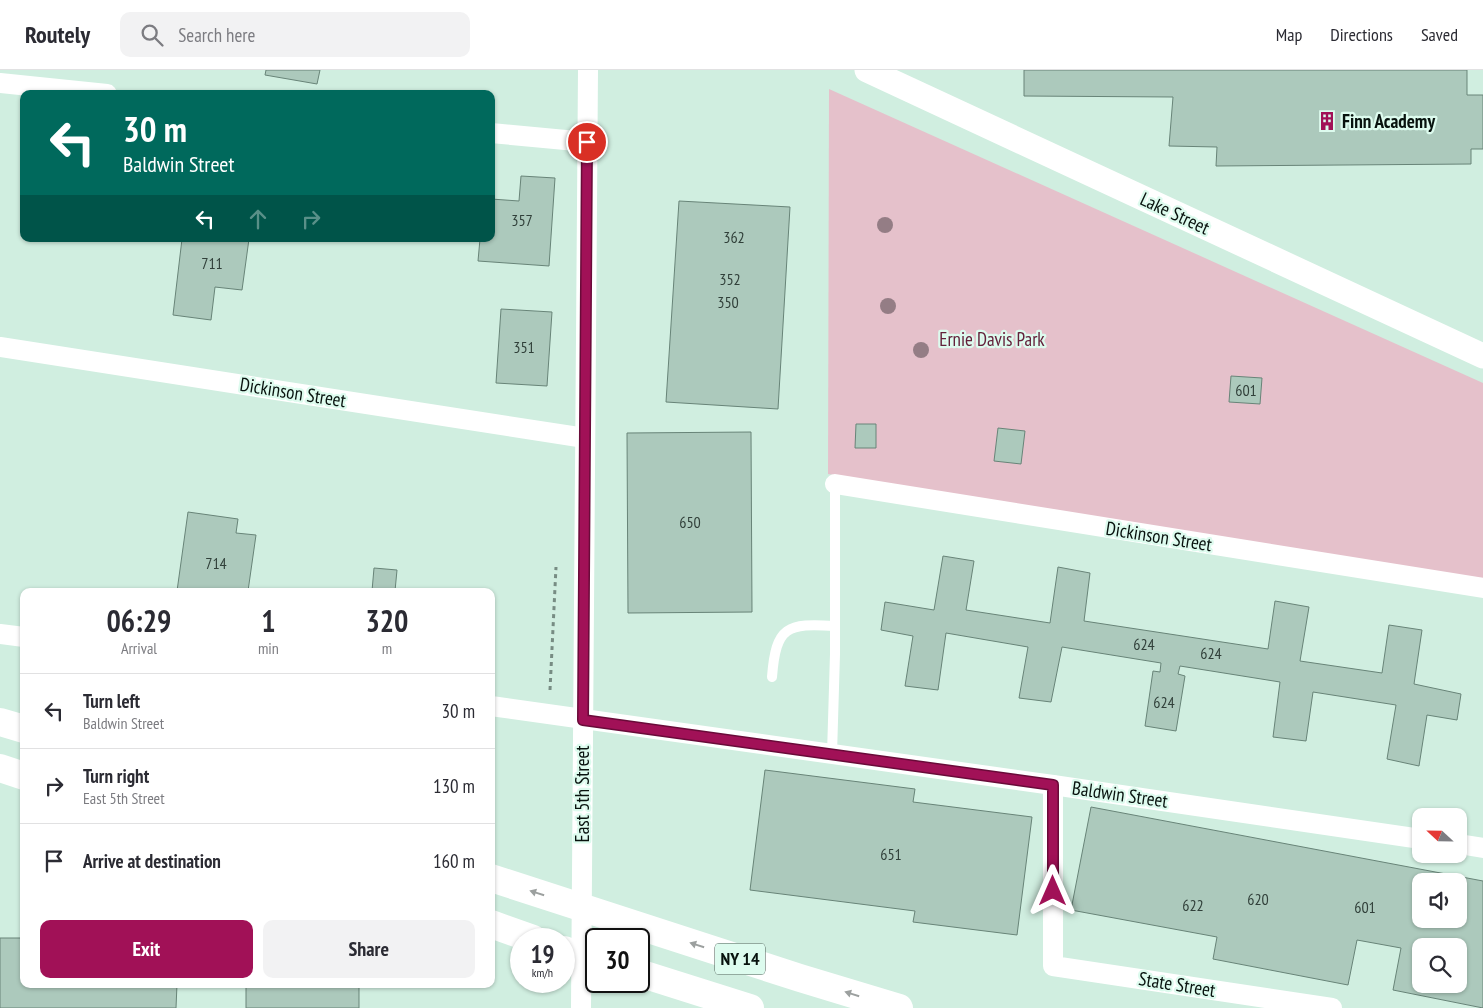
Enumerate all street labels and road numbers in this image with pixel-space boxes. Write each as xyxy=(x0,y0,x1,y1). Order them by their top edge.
street label: Lake Street xyxy=(1137,187,1214,240)
street label: Dickinson Street xyxy=(238,372,348,412)
street label: Dickinson Street xyxy=(1104,516,1214,556)
street label: East 5th Street xyxy=(570,745,594,842)
street label: Baldwin Street xyxy=(1071,775,1170,813)
road number: NY 14 xyxy=(715,944,765,974)
street label: State Street xyxy=(1137,966,1218,1002)

